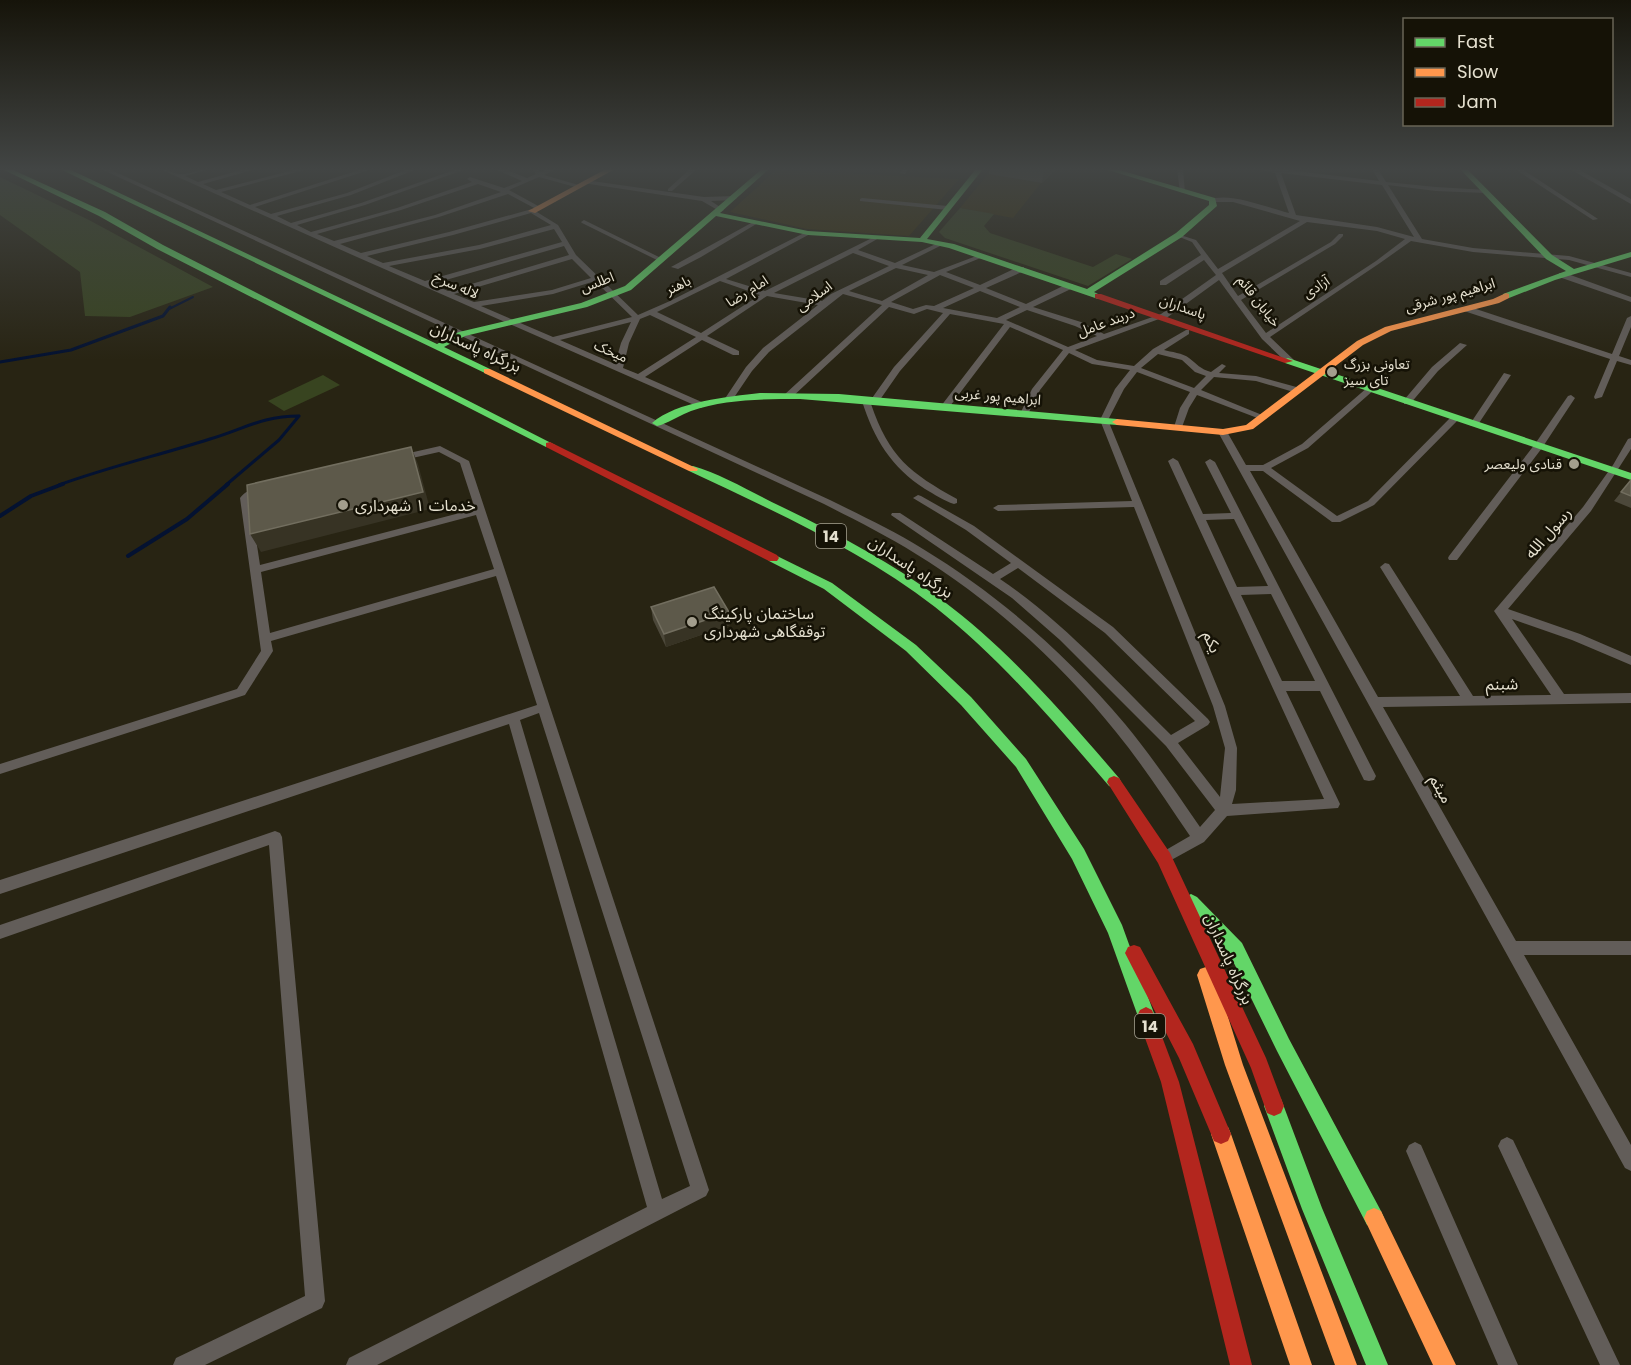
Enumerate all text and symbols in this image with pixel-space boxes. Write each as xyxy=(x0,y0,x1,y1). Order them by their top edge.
legend xyxy=(1403,18,1613,126)
text: Fast xyxy=(1457,29,1494,54)
text: Slow xyxy=(1457,59,1499,84)
text: Jam xyxy=(1457,89,1497,114)
street label: لاله سرخ xyxy=(430,266,482,304)
street label: اطلس xyxy=(577,266,617,298)
street label: باهنر xyxy=(661,270,694,300)
street label: امام رضا xyxy=(722,270,773,313)
street label: آزادی xyxy=(1299,270,1334,303)
street label: خیابان قائم xyxy=(1232,271,1286,332)
street label: ابراهیم پور شرقی xyxy=(1403,273,1498,318)
street label: اسلامی xyxy=(792,276,836,316)
street label: پاسداران xyxy=(1157,290,1209,324)
street label: دربند عامل xyxy=(1074,302,1138,342)
street label: بزرگراه پاسداران xyxy=(427,316,525,378)
street label: میخک xyxy=(591,335,631,367)
place label: تعاونی بزرگ تای سیز xyxy=(1343,354,1410,390)
marker: تعاونی بزرگ تای سیز xyxy=(1325,365,1339,379)
street label: ابراهیم پور غربی xyxy=(954,382,1042,411)
place label: قنادی ولیعصر xyxy=(1484,454,1562,474)
marker: قنادی ولیعصر xyxy=(1567,457,1581,471)
place label: خدمات ۱ شهرداری xyxy=(355,494,476,517)
marker: خدمات ۱ شهرداری xyxy=(336,498,350,512)
street label: رسول الله xyxy=(1519,502,1577,564)
road number: 14 xyxy=(816,524,846,548)
street label: بزرگراه پاسداران xyxy=(864,530,958,604)
place label: ساختمان پارکینگ توقفگاهی شهرداری xyxy=(704,602,826,643)
marker: ساختمان پارکینگ توقفگاهی شهرداری xyxy=(685,615,699,629)
street label: یکم xyxy=(1196,628,1227,657)
street label: شبنم xyxy=(1486,672,1518,697)
street label: میثم xyxy=(1423,771,1458,808)
street label: بزرگراه پاسداران xyxy=(1199,910,1259,1008)
road number: 14 xyxy=(1135,1014,1165,1038)

